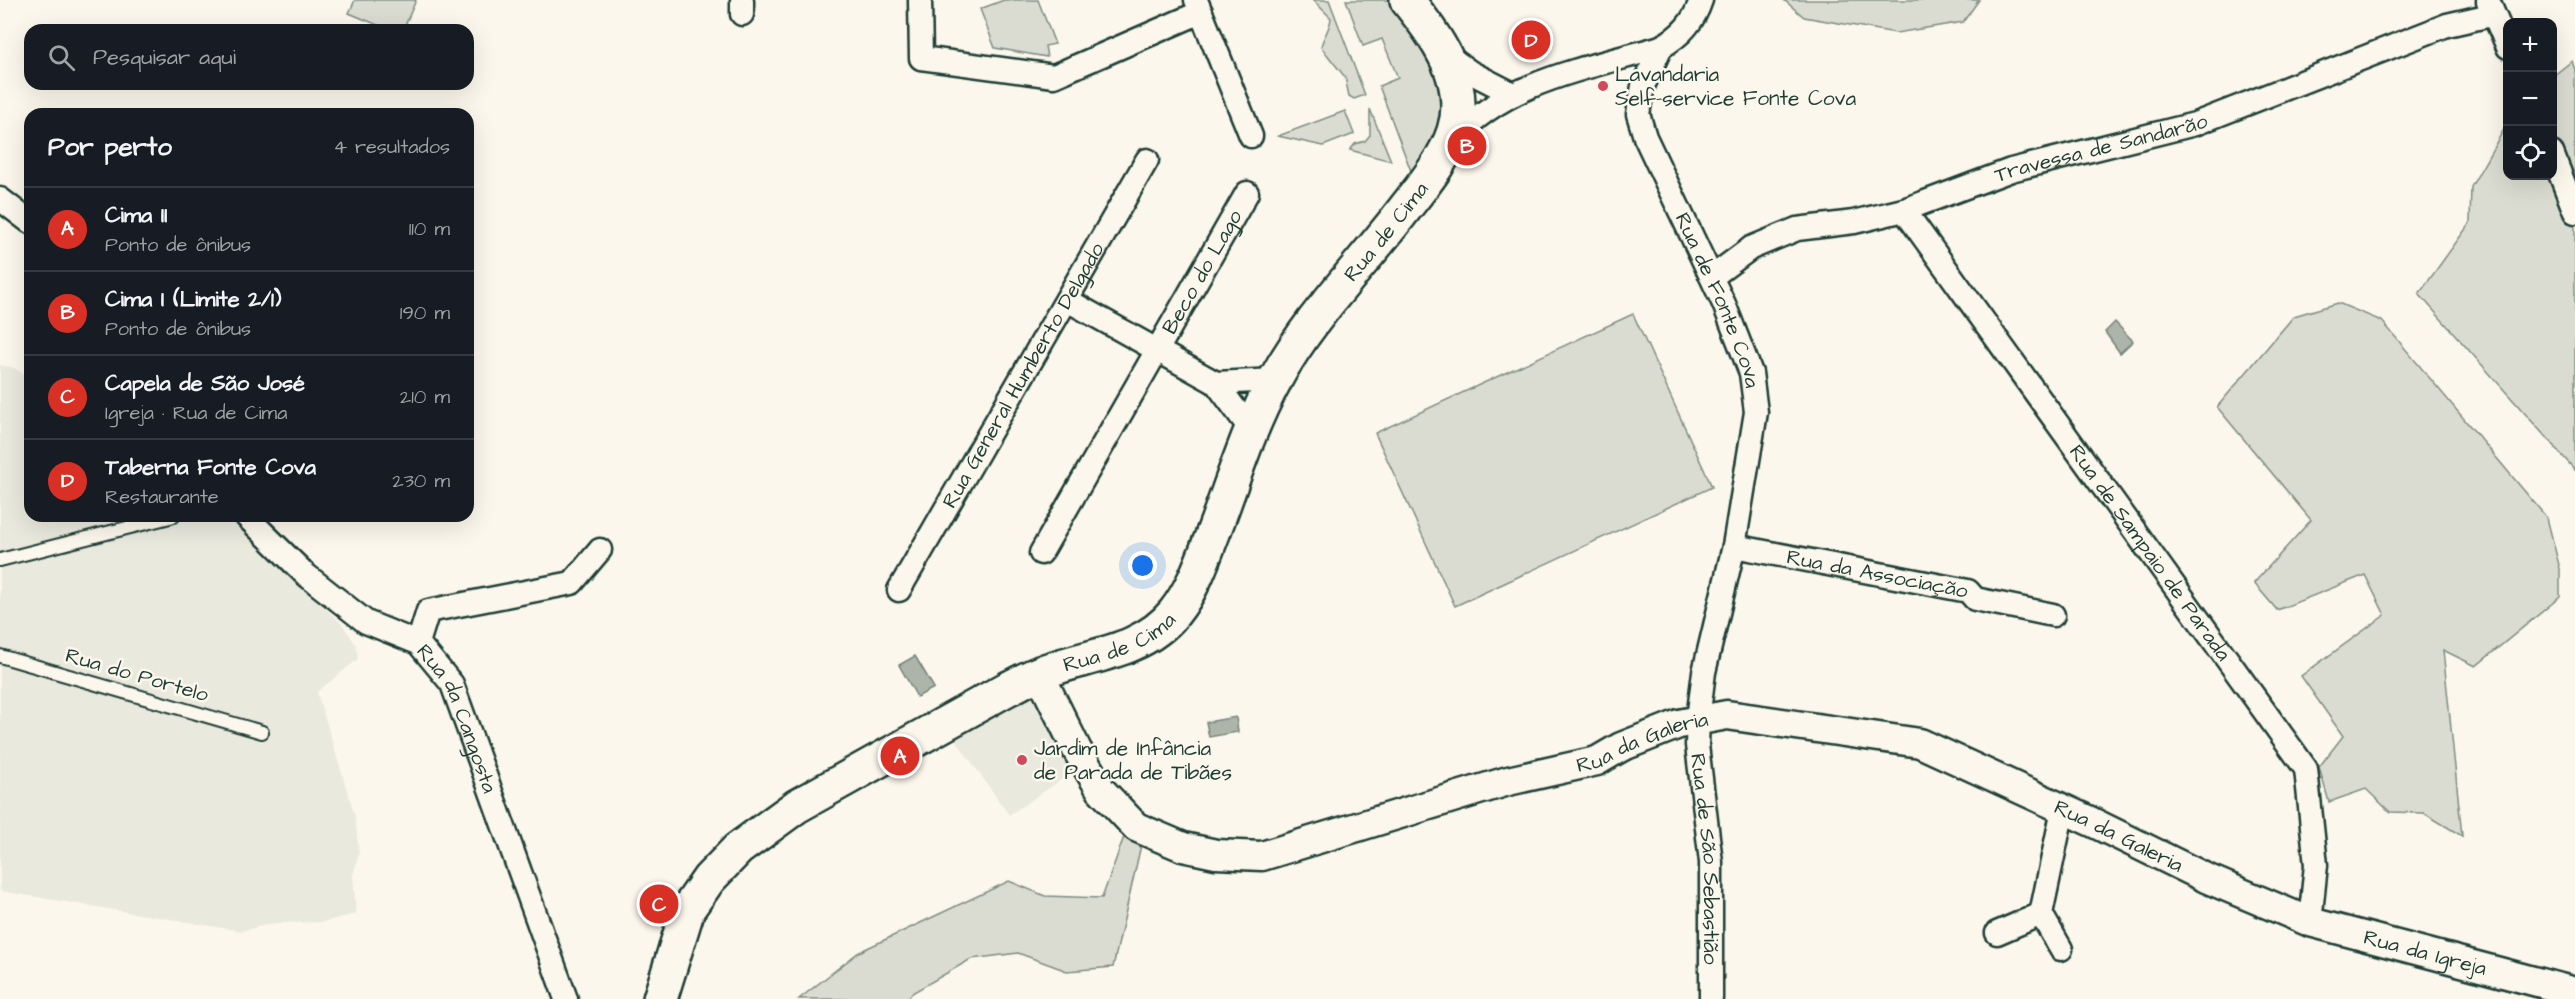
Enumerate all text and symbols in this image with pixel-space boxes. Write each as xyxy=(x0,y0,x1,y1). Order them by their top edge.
pin: D xyxy=(1512,18,1550,63)
map controls xyxy=(2503,18,2557,180)
button: + xyxy=(2503,18,2557,72)
search box xyxy=(24,24,474,90)
icon: search xyxy=(45,41,78,74)
text: Pesquisar aqui xyxy=(93,42,236,73)
place label: Lavandaria Self-service Fonte Cova xyxy=(1615,60,1856,113)
button: − xyxy=(2503,72,2557,126)
marker: Lavandaria Self-service Fonte Cova xyxy=(1596,79,1610,93)
street label: Travessa de Sandarão xyxy=(1990,106,2212,189)
pin: B xyxy=(1448,124,1486,168)
button: locate xyxy=(2503,126,2557,180)
text: Por perto xyxy=(48,129,172,165)
text: 4 resultados xyxy=(333,133,450,161)
street label: Rua de Cima xyxy=(1337,176,1435,288)
text: Cima II xyxy=(105,200,168,231)
street label: Beco do Lago xyxy=(1155,204,1249,339)
street label: Rua de Fonte Cova xyxy=(1668,207,1767,390)
text: A xyxy=(61,215,74,243)
text: 110 m xyxy=(409,215,450,243)
text: Ponto de ônibus xyxy=(105,231,251,259)
street label: Rua General Humberto Delgado xyxy=(935,237,1111,513)
text: Cima I (Limite 2/1) xyxy=(105,284,282,315)
text: B xyxy=(60,299,75,327)
text: 190 m xyxy=(400,299,450,327)
text: Ponto de ônibus xyxy=(105,315,251,343)
text: Capela de São José xyxy=(105,368,305,399)
text: C xyxy=(60,383,75,411)
text: 210 m xyxy=(400,383,450,411)
text: Igreja · Rua de Cima xyxy=(105,399,287,427)
street label: Rua de Sampaio de Parada xyxy=(2063,439,2238,667)
text: Taberna Fonte Cova xyxy=(105,452,316,483)
text: D xyxy=(61,467,74,495)
text: 230 m xyxy=(392,467,450,495)
text: Restaurante xyxy=(105,483,219,511)
street label: Rua da Associação xyxy=(1784,542,1971,605)
your location xyxy=(1128,551,1157,580)
street label: Rua de Cima xyxy=(1060,606,1182,679)
street label: Rua da Cangosta xyxy=(410,638,505,797)
street label: Rua do Portelo xyxy=(62,641,212,709)
street label: Rua da Galeria xyxy=(1574,704,1711,780)
pin: A xyxy=(880,734,920,778)
place label: Jardim de Infância de Parada de Tibães xyxy=(1034,734,1232,787)
street label: Rua de São Sebastião xyxy=(1684,752,1726,965)
marker: Jardim de Infância de Parada de Tibães xyxy=(1015,753,1029,767)
street label: Rua da Galeria xyxy=(2050,792,2188,879)
pin: C xyxy=(640,882,678,926)
street label: Rua da Igreja xyxy=(2360,922,2490,983)

